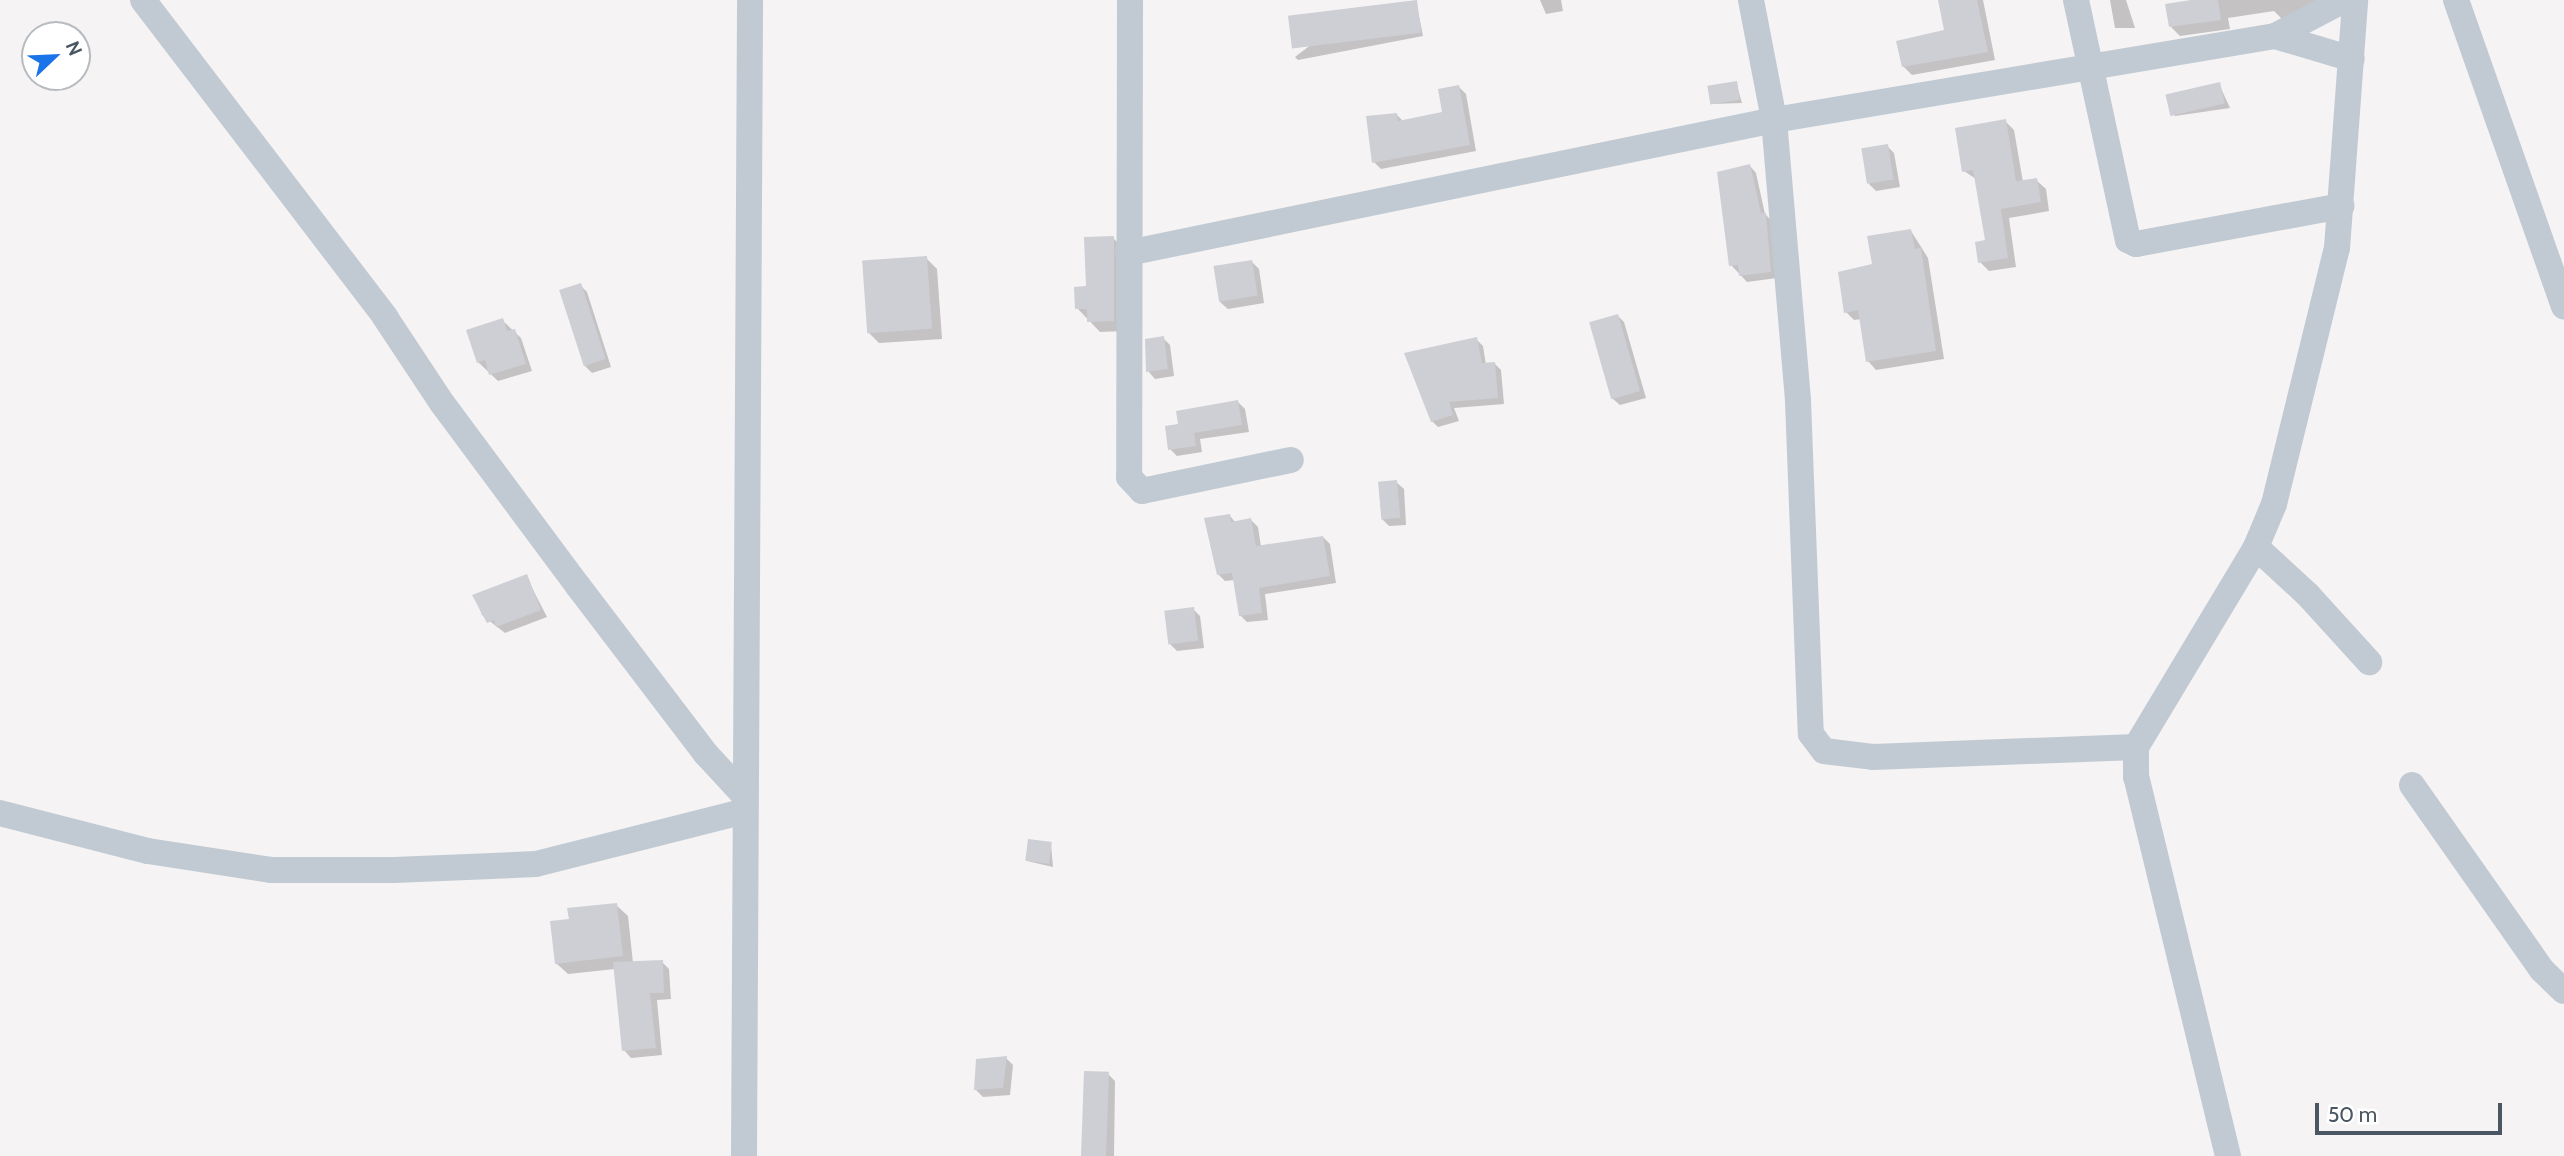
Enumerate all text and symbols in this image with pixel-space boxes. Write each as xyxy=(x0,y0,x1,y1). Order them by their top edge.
north arrow xyxy=(21,21,91,91)
text: N xyxy=(61,38,87,59)
scale bar xyxy=(2319,1090,2506,1134)
text: 50 m xyxy=(2328,1102,2377,1127)

